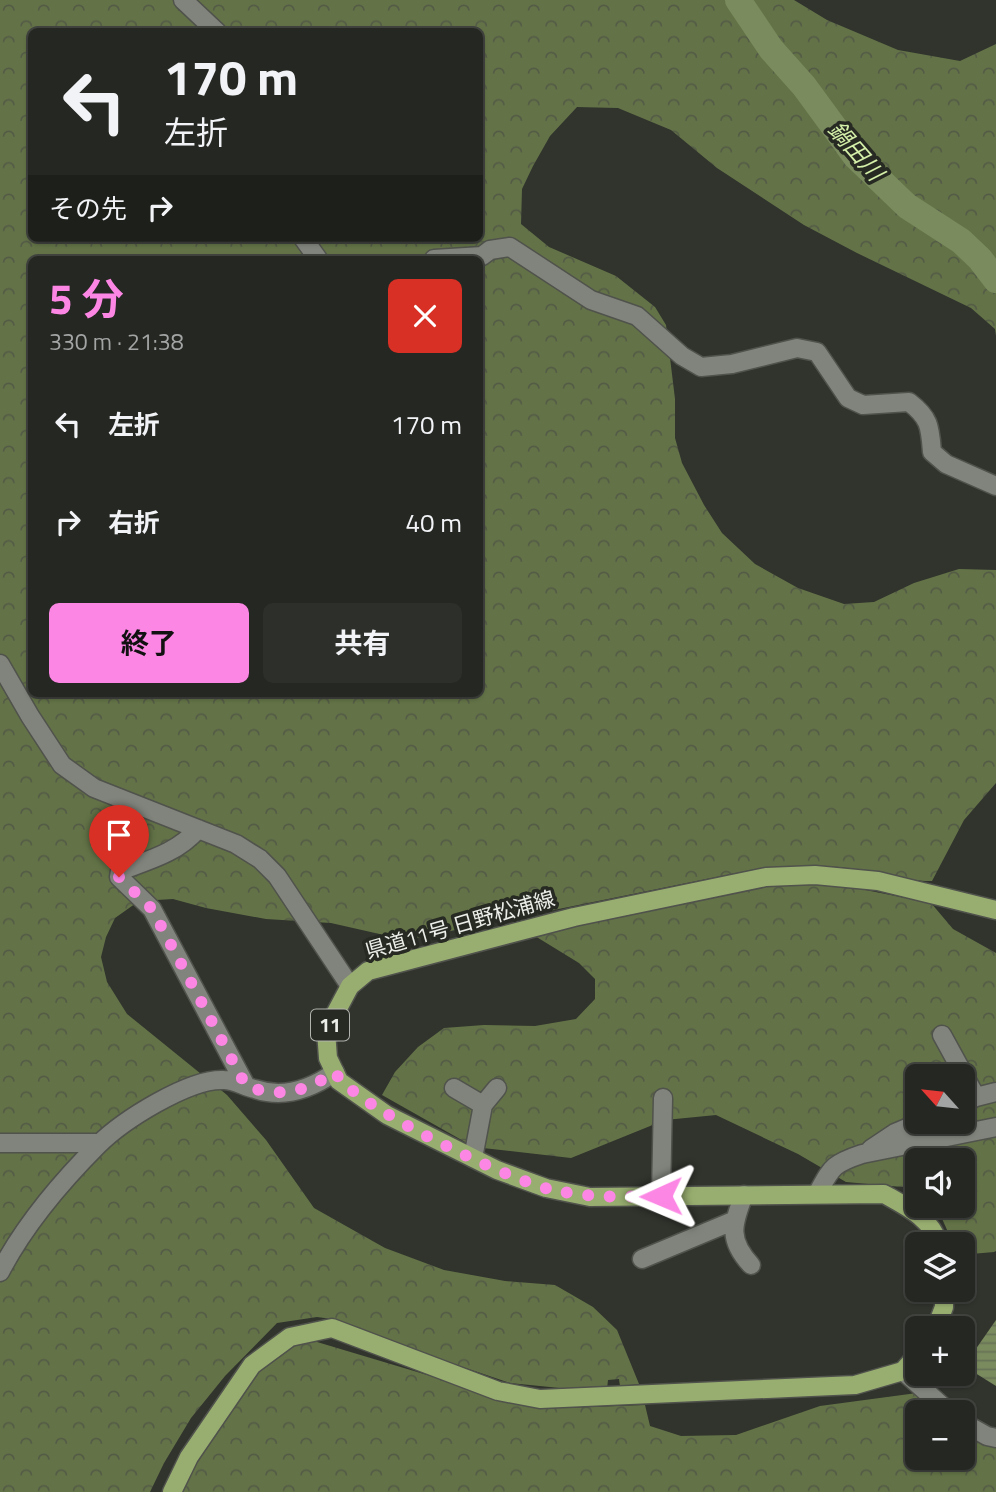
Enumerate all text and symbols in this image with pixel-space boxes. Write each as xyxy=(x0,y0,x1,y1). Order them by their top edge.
text: 170 m xyxy=(164,39,298,114)
icon: left xyxy=(49,56,140,147)
text: 左折 xyxy=(164,108,228,156)
water label: 鍋田川 xyxy=(821,113,894,190)
text: その先 xyxy=(49,189,127,228)
icon: right xyxy=(141,189,179,227)
text: 5 分 xyxy=(49,266,124,330)
button: close xyxy=(388,279,462,353)
text: 330 m · 21:38 xyxy=(49,324,184,359)
icon: left xyxy=(49,405,87,443)
text: 左折 xyxy=(108,405,160,444)
text: 170 m xyxy=(391,405,462,444)
icon: right xyxy=(49,503,87,541)
text: 右折 xyxy=(108,503,160,542)
text: 40 m xyxy=(405,503,462,542)
button: 終了 xyxy=(49,603,249,683)
button: 共有 xyxy=(263,603,462,683)
pin xyxy=(89,805,149,877)
icon: arrive xyxy=(100,816,138,854)
street label: 県道11号 日野松浦線 xyxy=(361,882,558,966)
road number: 11 xyxy=(311,1009,349,1040)
north arrow xyxy=(905,1064,975,1134)
map controls xyxy=(905,1064,975,1470)
button: sound xyxy=(905,1148,975,1218)
position arrow xyxy=(624,1159,698,1233)
button: layers xyxy=(905,1232,975,1302)
button: + xyxy=(905,1316,975,1386)
button: − xyxy=(905,1400,975,1470)

